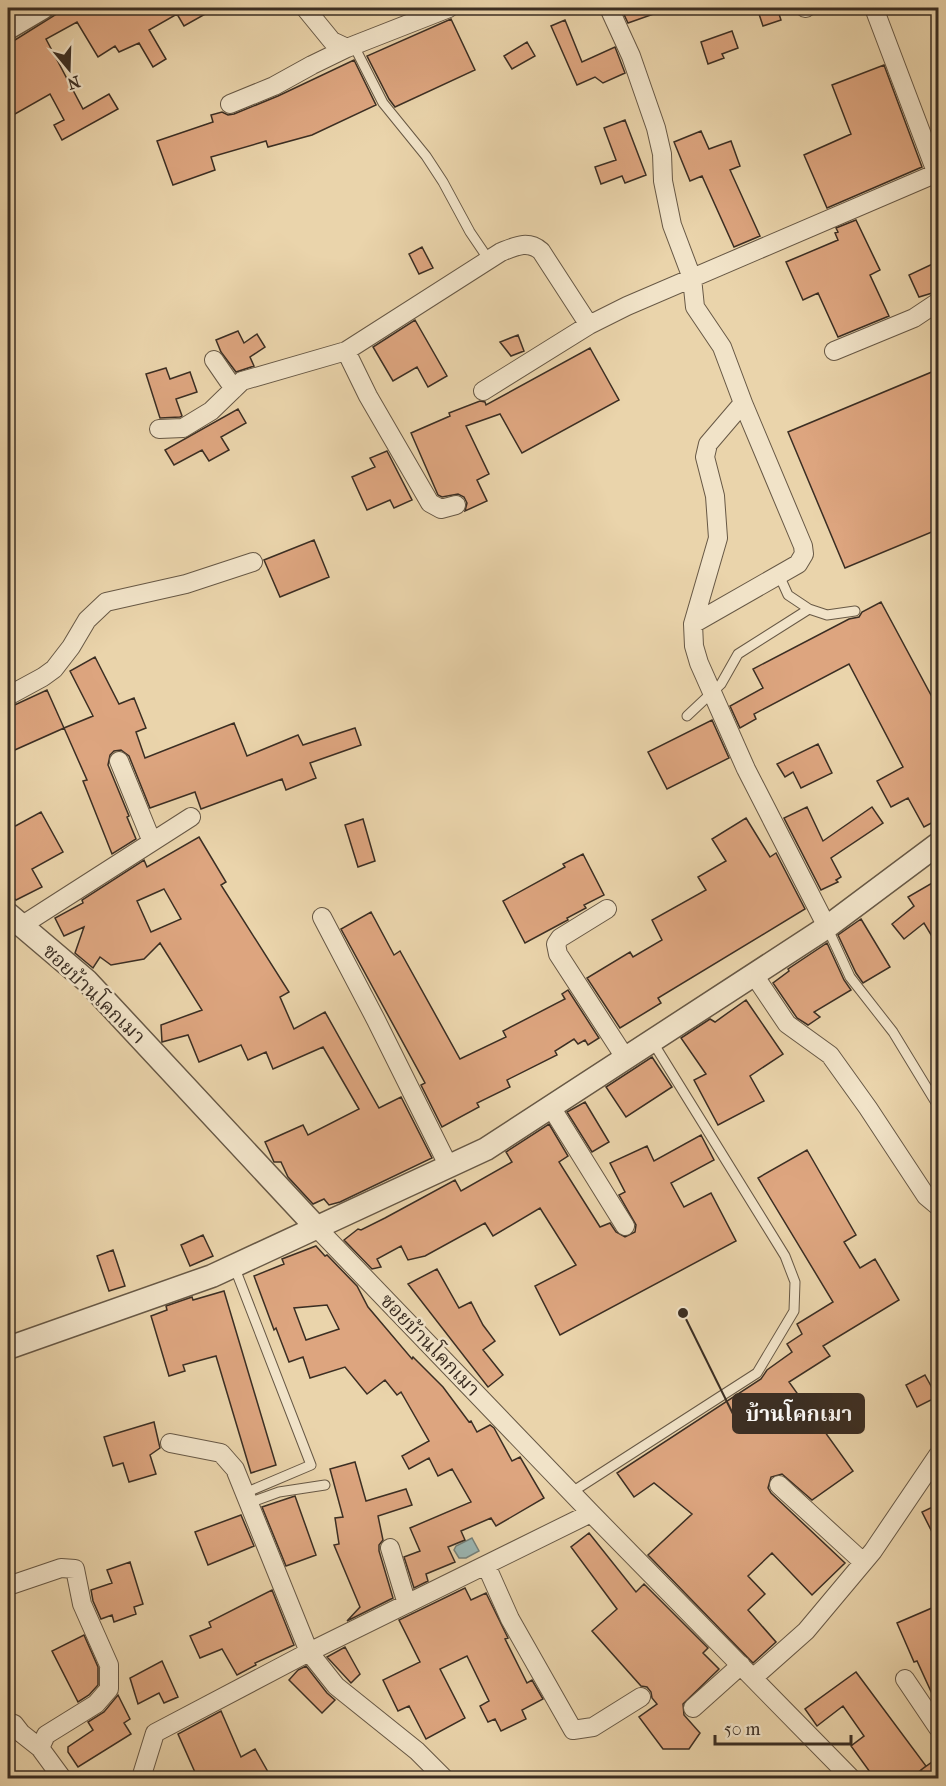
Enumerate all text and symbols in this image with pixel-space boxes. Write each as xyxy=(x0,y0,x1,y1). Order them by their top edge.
north arrow xyxy=(39,39,99,99)
text: N xyxy=(64,72,83,94)
street label: ซอยบ้านโคกเมา xyxy=(38,937,152,1049)
street label: ซอยบ้านโคกเมา xyxy=(375,1287,487,1401)
callout: บ้านโคกเมา xyxy=(733,1394,864,1433)
text: บ้านโคกเมา xyxy=(746,1399,852,1426)
scale bar xyxy=(715,1708,852,1746)
text: 50 m xyxy=(724,1719,761,1740)

